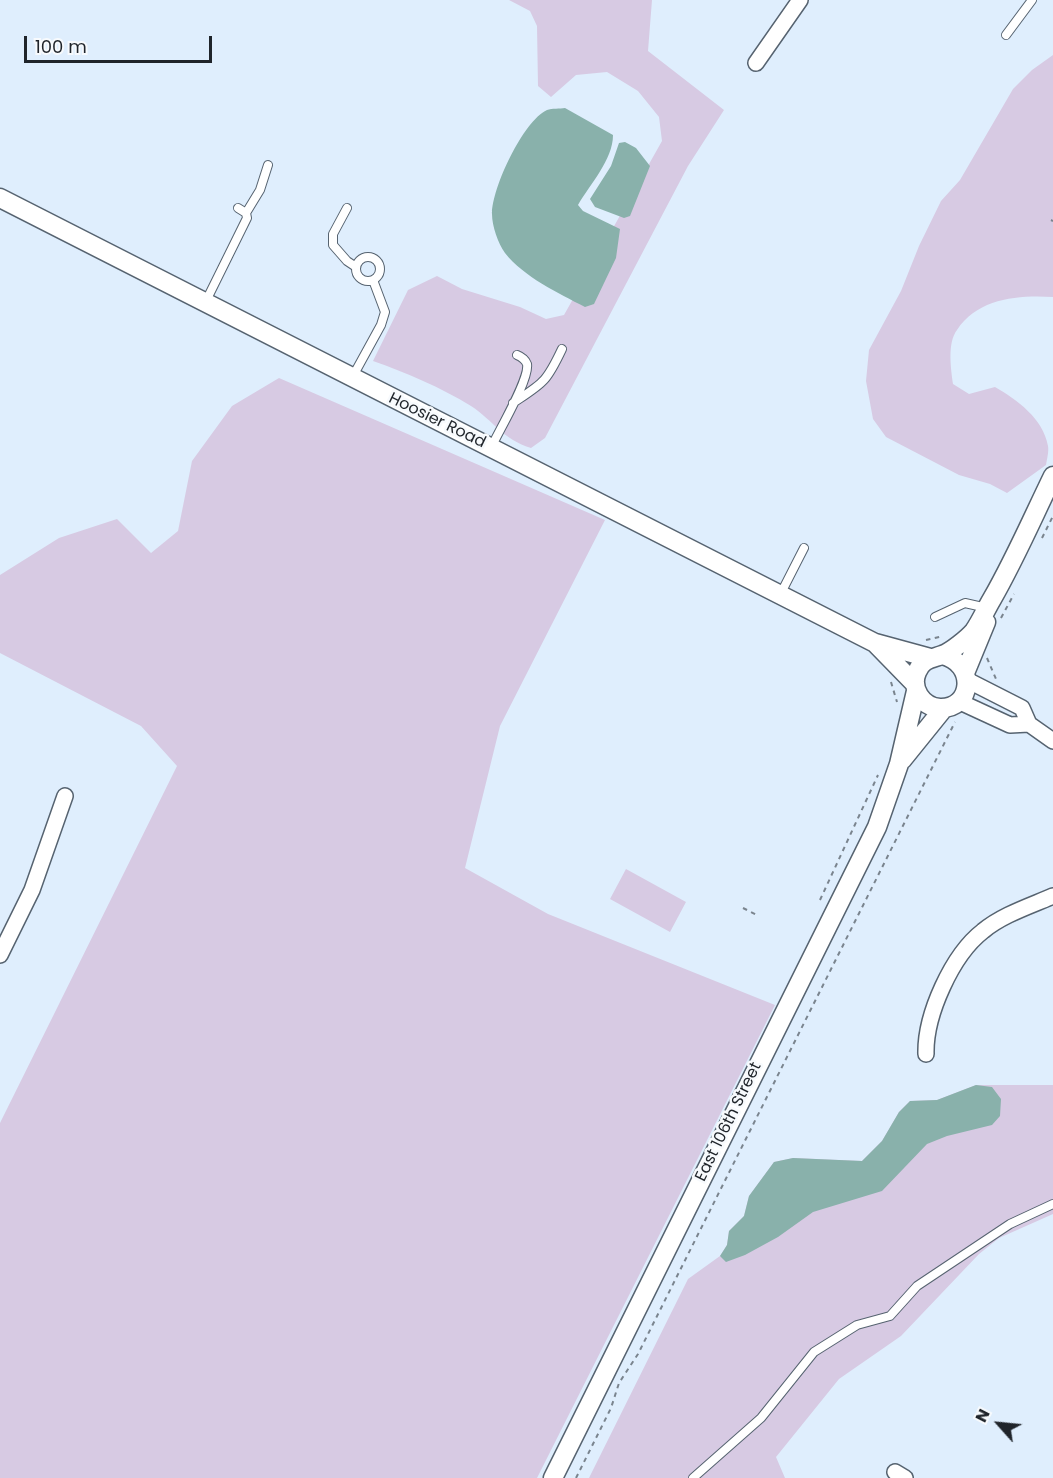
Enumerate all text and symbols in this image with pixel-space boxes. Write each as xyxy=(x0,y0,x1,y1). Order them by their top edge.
scale bar xyxy=(27,24,214,62)
text: 100 m xyxy=(35,34,87,59)
street label: Hoosier Road xyxy=(385,389,489,453)
street label: East 106th Street xyxy=(692,1059,766,1185)
north arrow xyxy=(969,1394,1029,1454)
text: N xyxy=(970,1405,995,1426)

